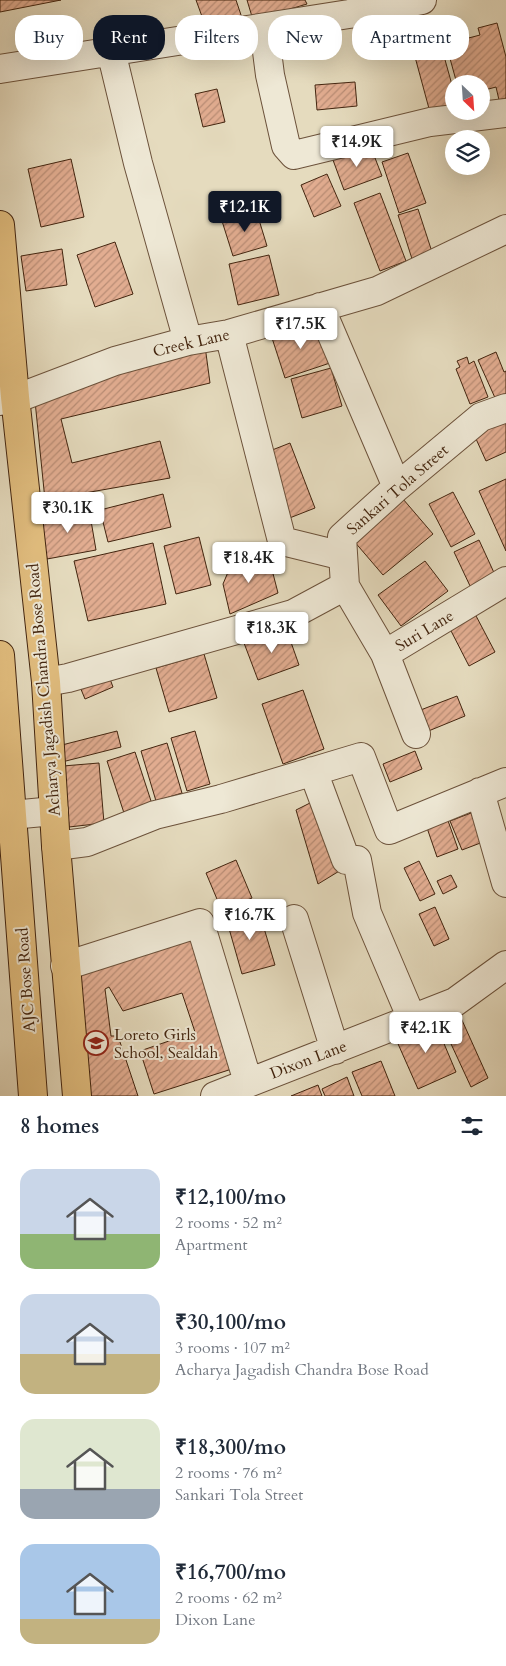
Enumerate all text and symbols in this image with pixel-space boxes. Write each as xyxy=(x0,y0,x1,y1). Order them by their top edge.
chip: Buy xyxy=(15,15,83,60)
chip: Rent xyxy=(93,15,165,60)
chip: Filters xyxy=(175,15,258,60)
chip: New xyxy=(268,15,342,60)
chip: Apartment xyxy=(352,15,469,60)
north arrow xyxy=(445,75,490,120)
map controls xyxy=(445,75,490,175)
pin: ₹14.9K xyxy=(316,126,398,168)
button: layers xyxy=(445,130,490,175)
text: ₹14.9K xyxy=(331,131,383,153)
pin: ₹12.1K xyxy=(204,190,286,233)
text: ₹12.1K xyxy=(219,196,271,218)
pin: ₹17.5K xyxy=(260,308,342,350)
text: ₹17.5K xyxy=(275,313,327,335)
street label: Creek Lane xyxy=(151,323,232,363)
street label: Sankari Tola Street xyxy=(342,439,453,540)
pin: ₹30.1K xyxy=(27,492,109,534)
text: ₹30.1K xyxy=(42,497,94,519)
pin: ₹18.4K xyxy=(208,542,290,584)
text: ₹18.4K xyxy=(223,547,275,569)
street label: Acharya Jagadish Chandra Bose Road xyxy=(22,562,66,817)
street label: Suri Lane xyxy=(391,605,458,657)
pin: ₹18.3K xyxy=(231,612,313,654)
text: ₹18.3K xyxy=(246,617,298,639)
pin: ₹16.7K xyxy=(209,898,291,941)
text: ₹16.7K xyxy=(224,904,276,926)
street label: AJC Bose Road xyxy=(11,926,41,1033)
pin: ₹42.1K xyxy=(385,1012,467,1054)
text: ₹42.1K xyxy=(400,1017,452,1039)
place label: Loreto Girls School, Sealdah xyxy=(114,1024,219,1064)
school or university icon: Loreto Girls School, Sealdah xyxy=(83,1030,109,1056)
street label: Dixon Lane xyxy=(267,1035,350,1085)
text: 8 homes xyxy=(20,1112,99,1141)
icon: filters xyxy=(458,1112,486,1140)
text: ₹12,100/mo xyxy=(175,1183,286,1212)
icon: home xyxy=(60,1189,120,1249)
text: 2 rooms · 52 m² xyxy=(175,1212,282,1234)
text: Apartment xyxy=(175,1234,248,1256)
text: ₹30,100/mo xyxy=(175,1308,286,1337)
icon: home xyxy=(60,1314,120,1374)
text: 3 rooms · 107 m² xyxy=(175,1337,290,1359)
text: Acharya Jagadish Chandra Bose Road xyxy=(175,1359,429,1381)
text: ₹18,300/mo xyxy=(175,1433,286,1462)
icon: home xyxy=(60,1439,120,1499)
text: 2 rooms · 76 m² xyxy=(175,1462,282,1484)
text: Sankari Tola Street xyxy=(175,1484,303,1506)
text: ₹16,700/mo xyxy=(175,1558,286,1587)
icon: home xyxy=(60,1564,120,1624)
text: 2 rooms · 62 m² xyxy=(175,1587,282,1609)
text: Dixon Lane xyxy=(175,1609,255,1631)

